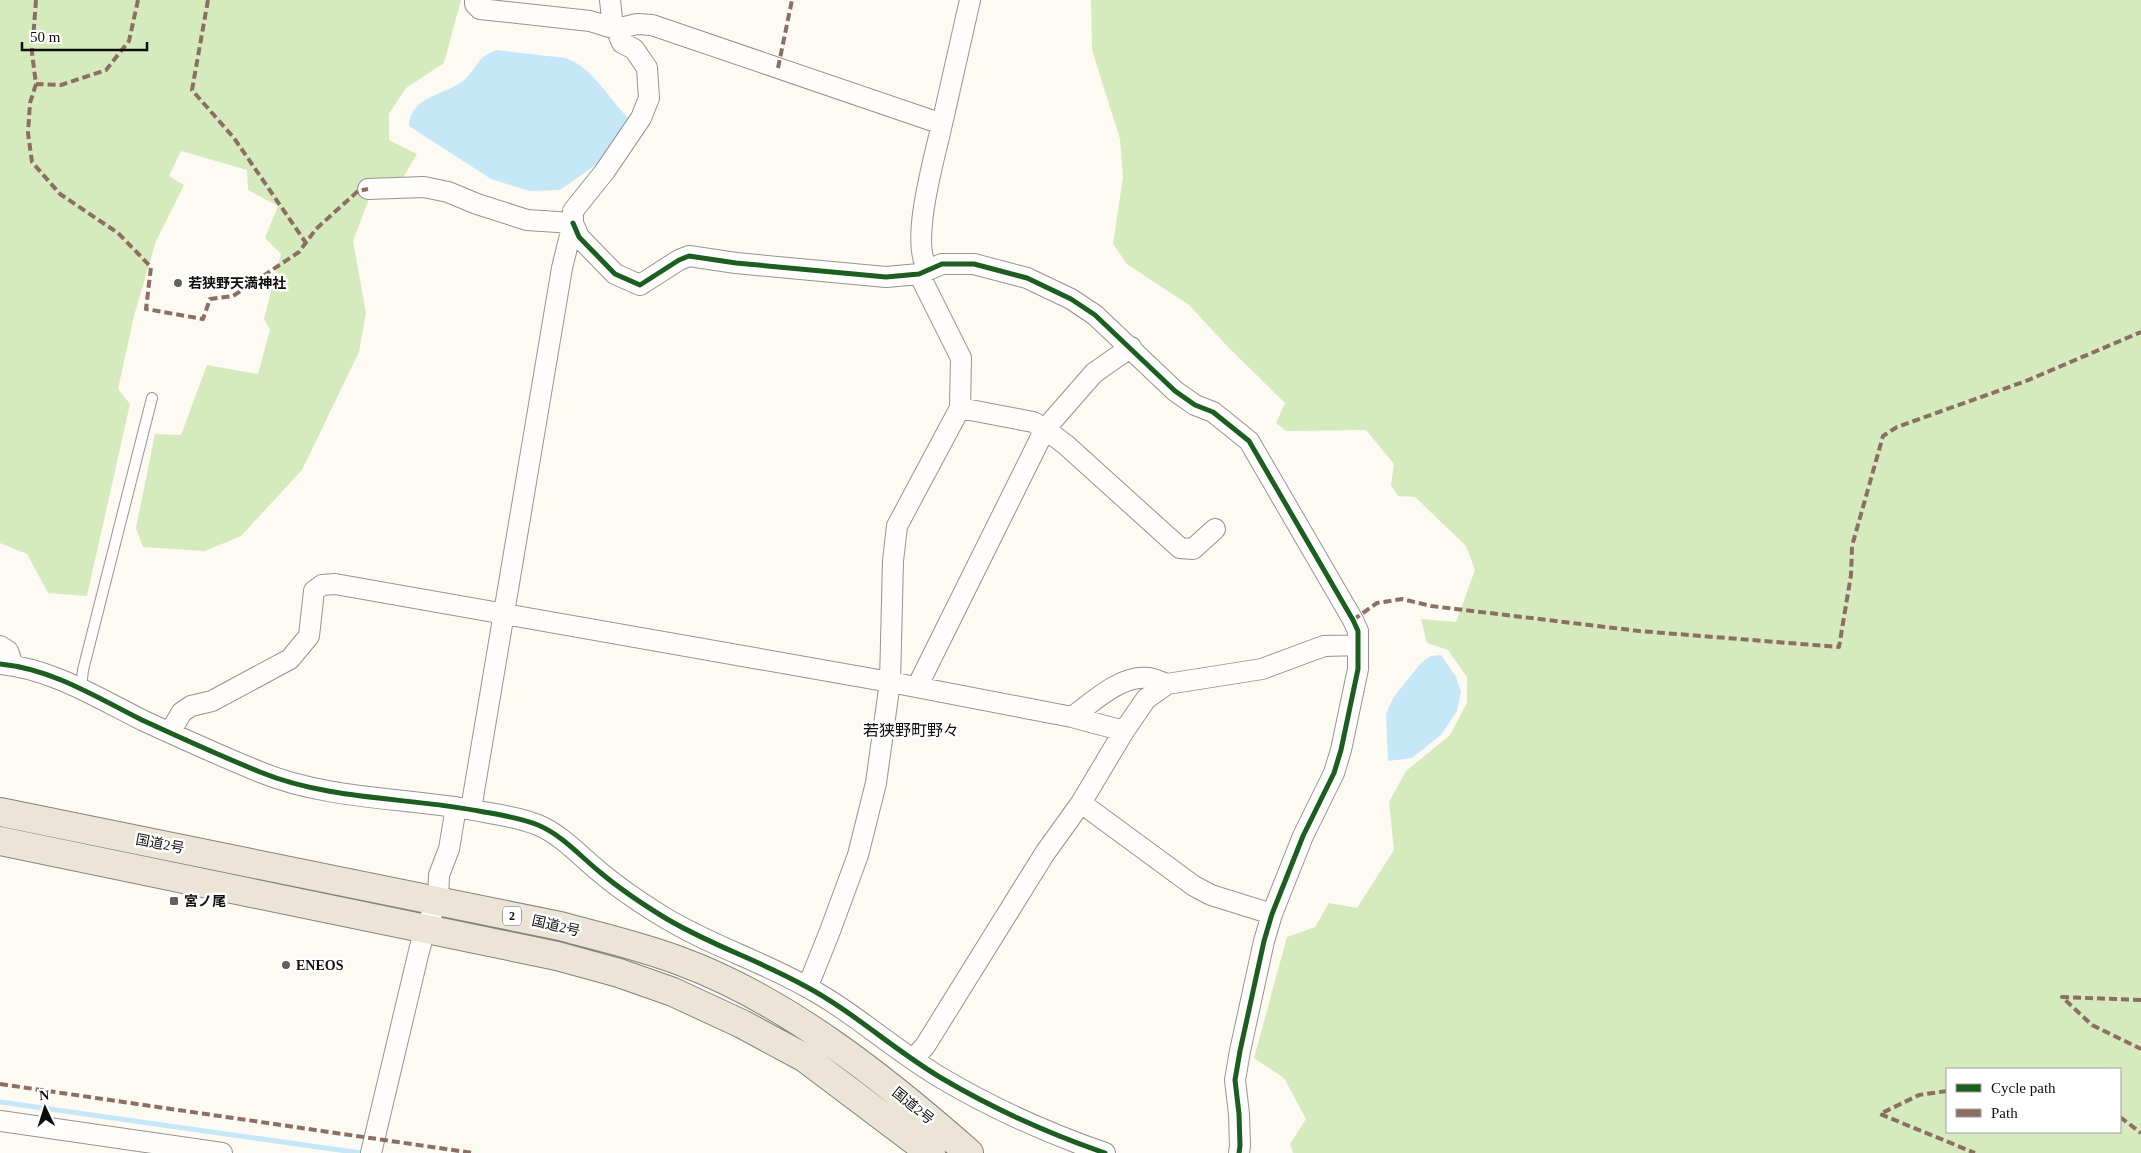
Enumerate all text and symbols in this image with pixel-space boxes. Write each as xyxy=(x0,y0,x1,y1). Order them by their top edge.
scale bar xyxy=(22,20,148,52)
text: 50 m xyxy=(30,29,61,45)
place label: 若狭野天満神社 xyxy=(188,275,286,291)
marker: 若狭野天満神社 xyxy=(172,277,184,289)
district label: 若狭野町野々 xyxy=(863,722,959,739)
street label: 国道2号 xyxy=(135,832,185,856)
place label: 宮ノ尾 xyxy=(184,894,226,909)
marker: 宮ノ尾 xyxy=(168,895,180,907)
road number: 2 xyxy=(503,906,521,926)
street label: 国道2号 xyxy=(530,913,582,939)
place label: ENEOS xyxy=(296,958,344,973)
marker: ENEOS xyxy=(280,959,292,971)
legend xyxy=(1946,1068,2121,1133)
text: Cycle path xyxy=(1991,1080,2056,1096)
north arrow xyxy=(20,1083,70,1133)
street label: 国道2号 xyxy=(889,1085,937,1127)
text: N xyxy=(39,1088,50,1103)
text: Path xyxy=(1991,1105,2018,1121)

